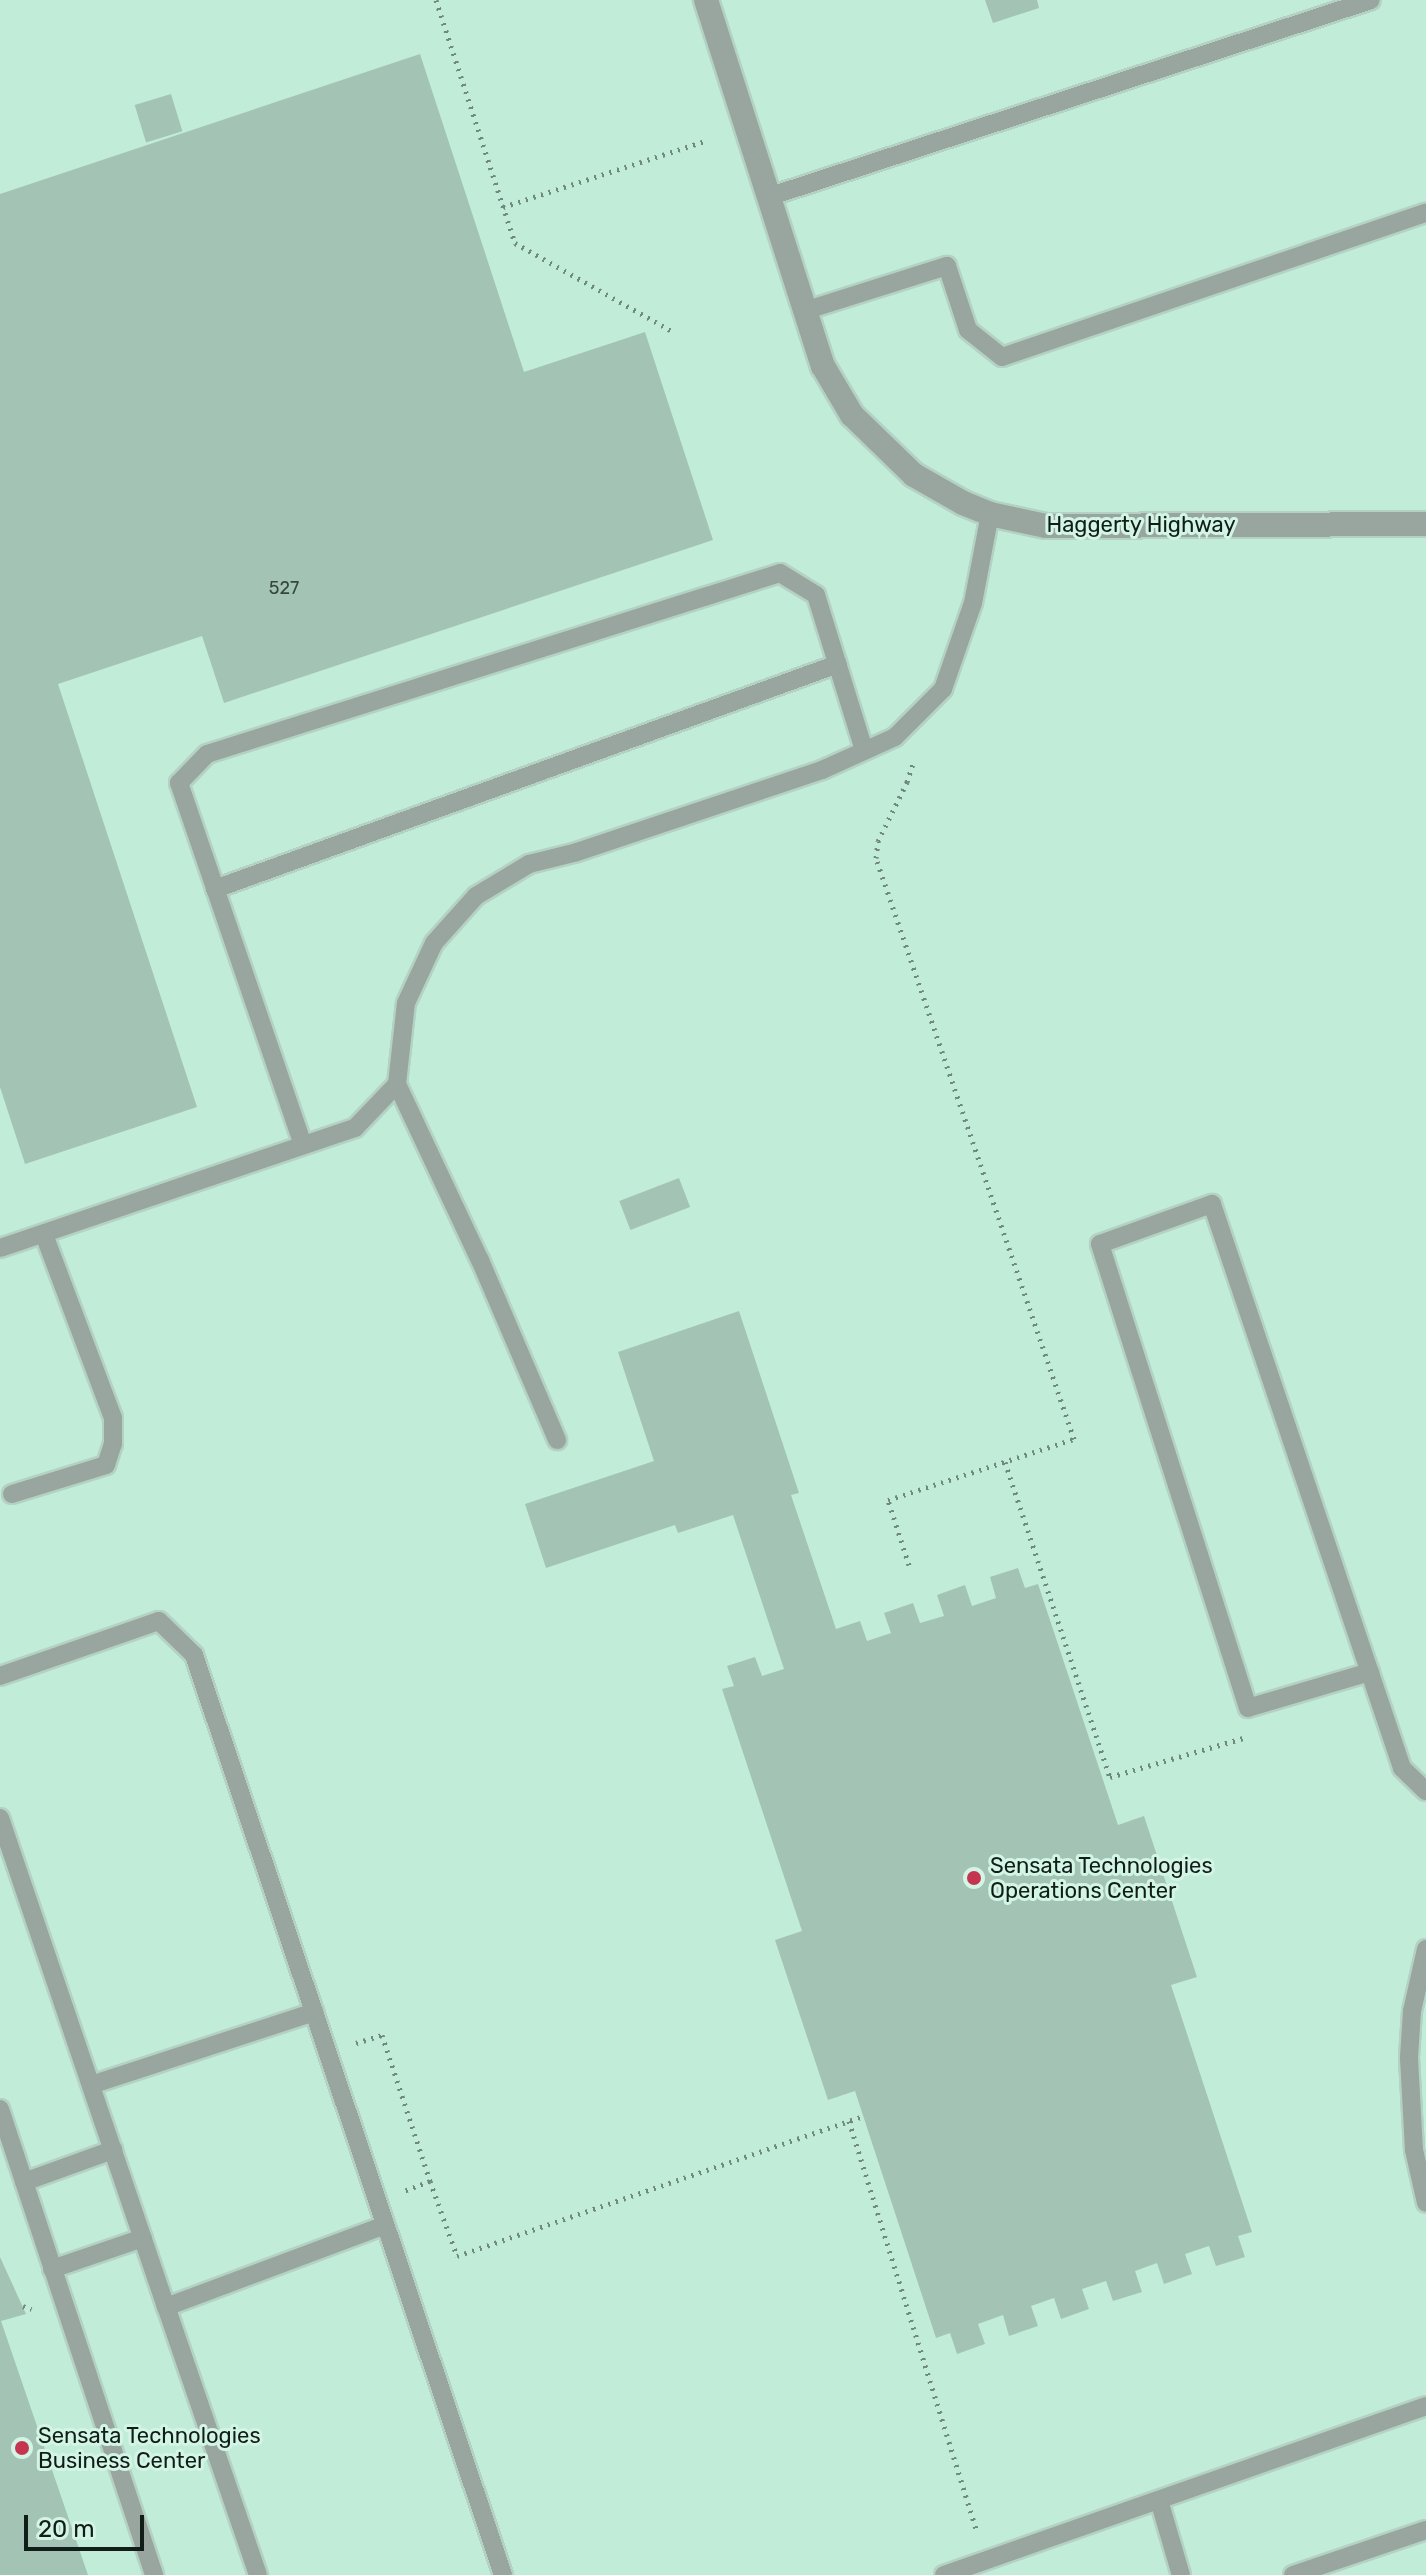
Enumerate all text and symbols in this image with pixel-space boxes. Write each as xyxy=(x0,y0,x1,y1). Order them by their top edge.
street label: Haggerty Highway xyxy=(1046,512,1236,538)
house number: 527 xyxy=(269,577,299,599)
place label: Sensata Technologies Operations Center xyxy=(990,1852,1213,1904)
marker: Sensata Technologies Operations Center xyxy=(965,1869,983,1887)
place label: Sensata Technologies Business Center xyxy=(38,2422,261,2474)
marker: Sensata Technologies Business Center xyxy=(13,2439,31,2457)
scale bar xyxy=(28,2499,148,2549)
text: 20 m xyxy=(38,2515,95,2543)

